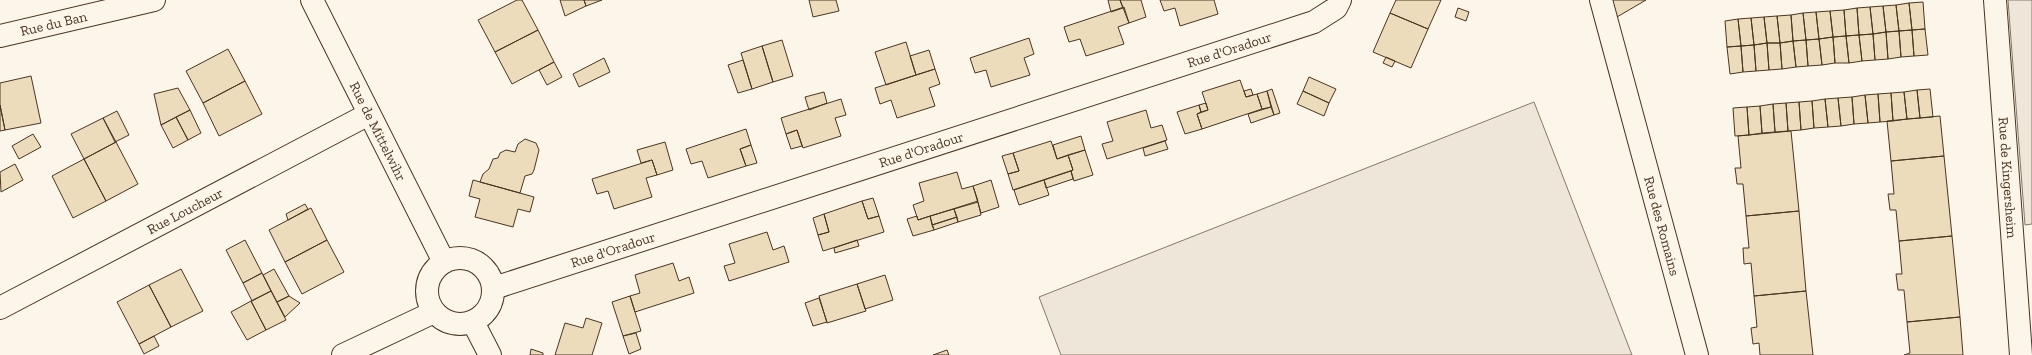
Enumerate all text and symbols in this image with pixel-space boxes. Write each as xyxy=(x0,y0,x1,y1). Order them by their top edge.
street label: Rue du Ban xyxy=(18,8,89,40)
street label: Rue d'Oradour xyxy=(1185,28,1274,72)
street label: Rue de Mittelwihr xyxy=(346,79,410,184)
street label: Rue de Kingersheim xyxy=(1995,116,2020,239)
street label: Rue d'Oradour xyxy=(877,128,966,172)
street label: Rue des Romains xyxy=(1640,174,1683,278)
street label: Rue Loucheur xyxy=(144,184,226,238)
street label: Rue d'Oradour xyxy=(569,228,658,272)

